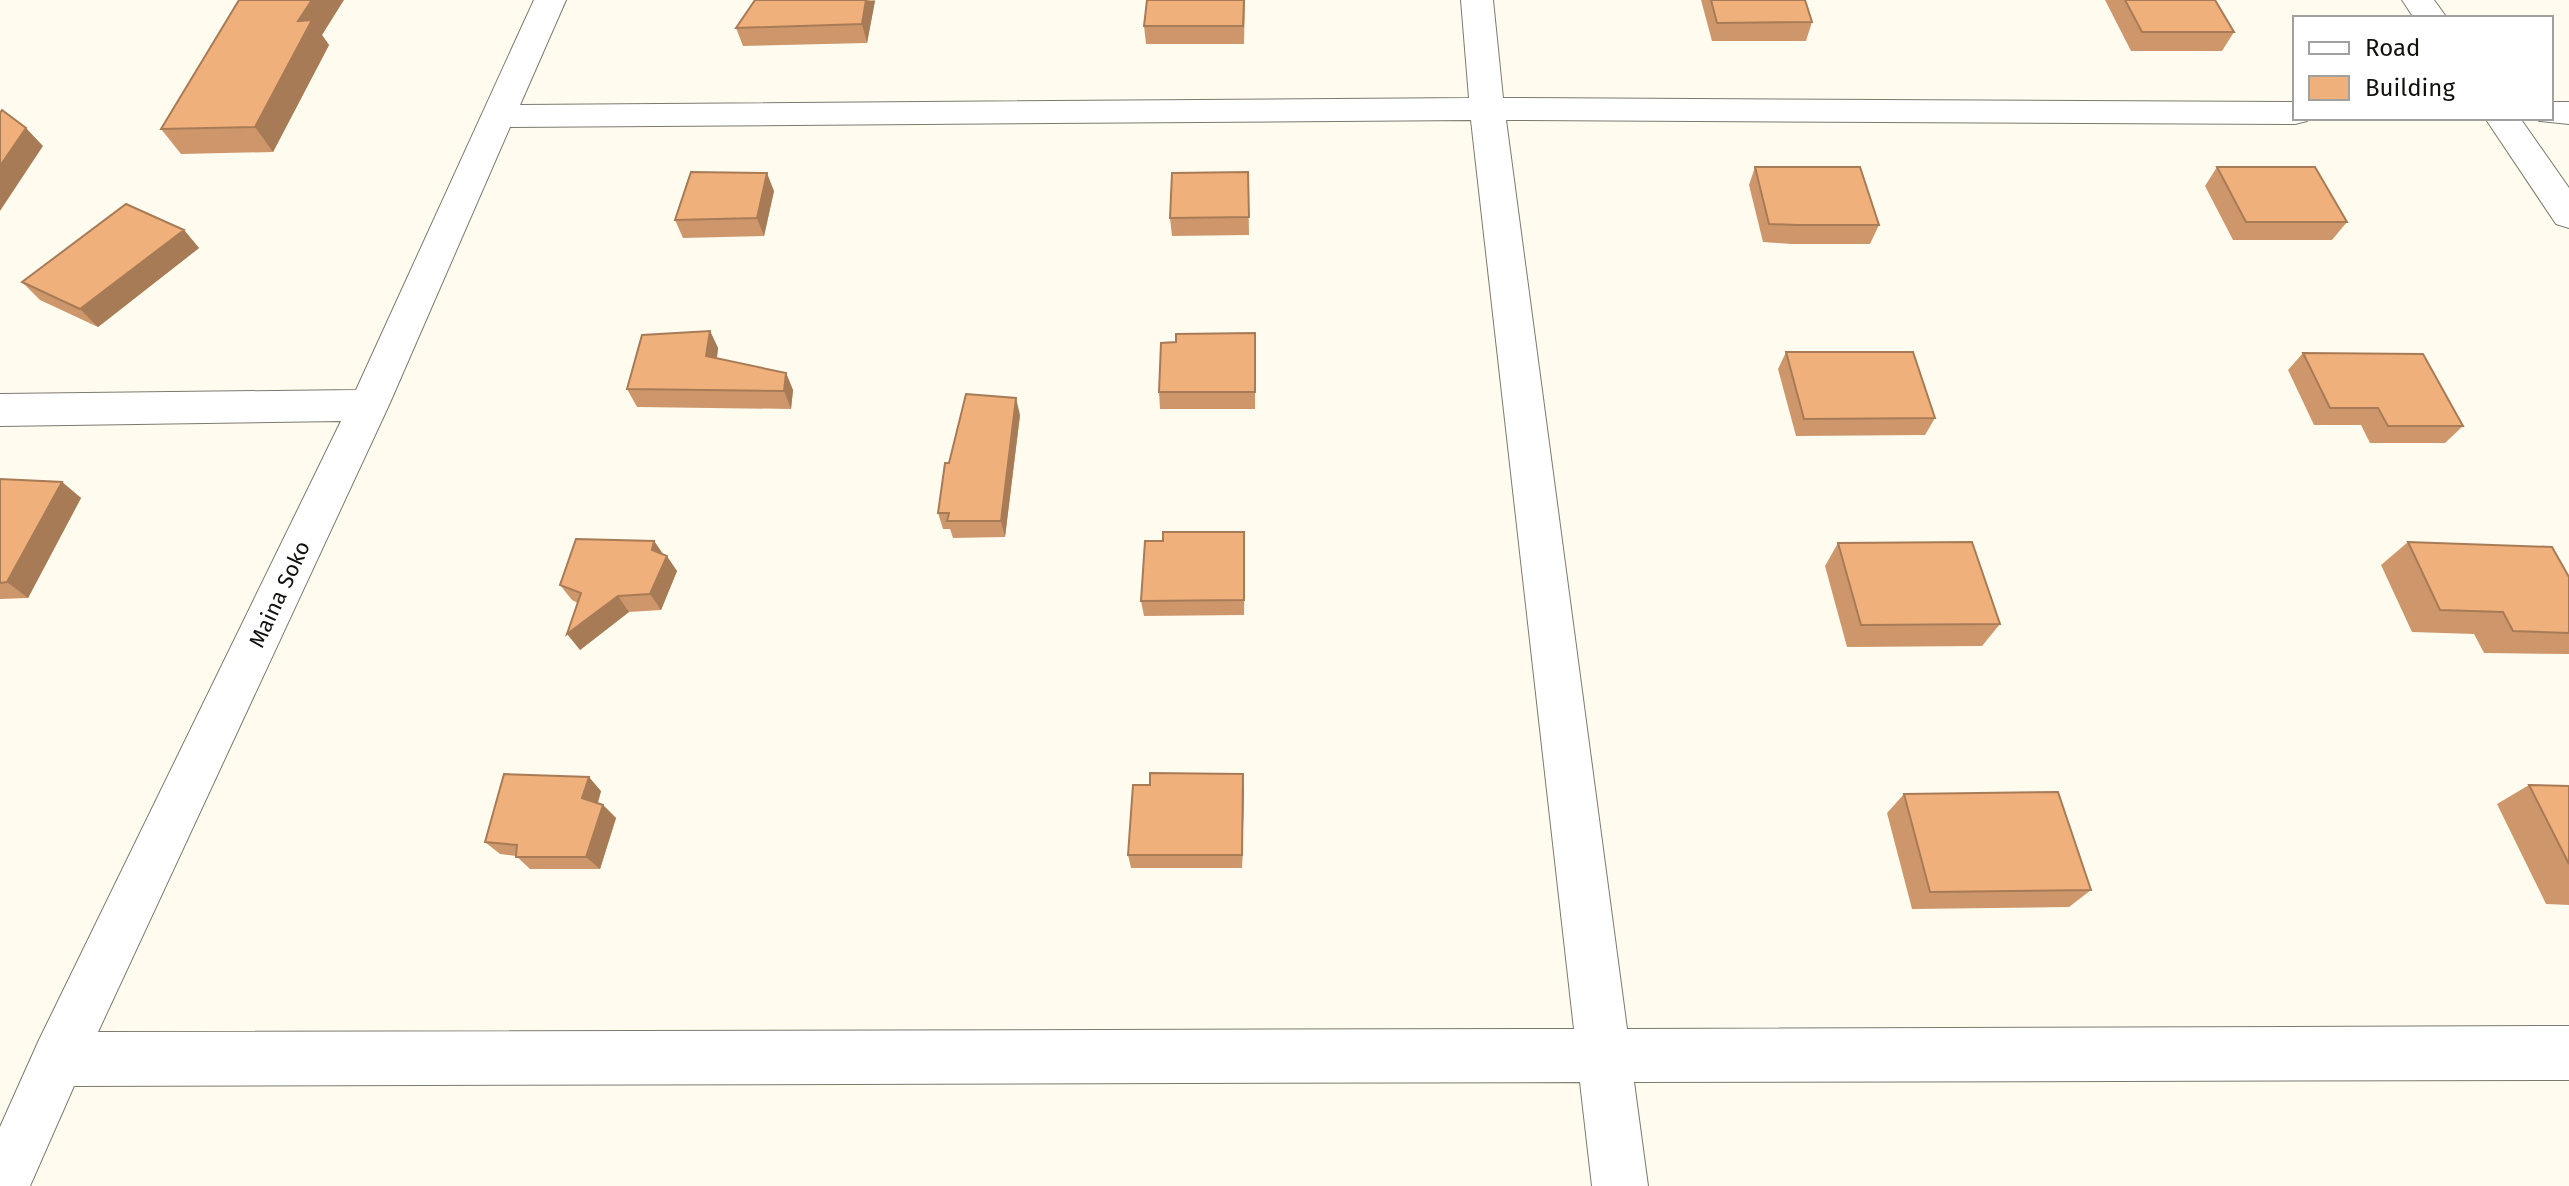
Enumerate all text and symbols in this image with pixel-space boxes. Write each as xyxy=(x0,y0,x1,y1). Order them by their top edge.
legend xyxy=(2293,16,2553,120)
text: Road xyxy=(2365,34,2420,62)
text: Building xyxy=(2365,74,2455,102)
street label: Maina Soko xyxy=(243,537,316,652)

